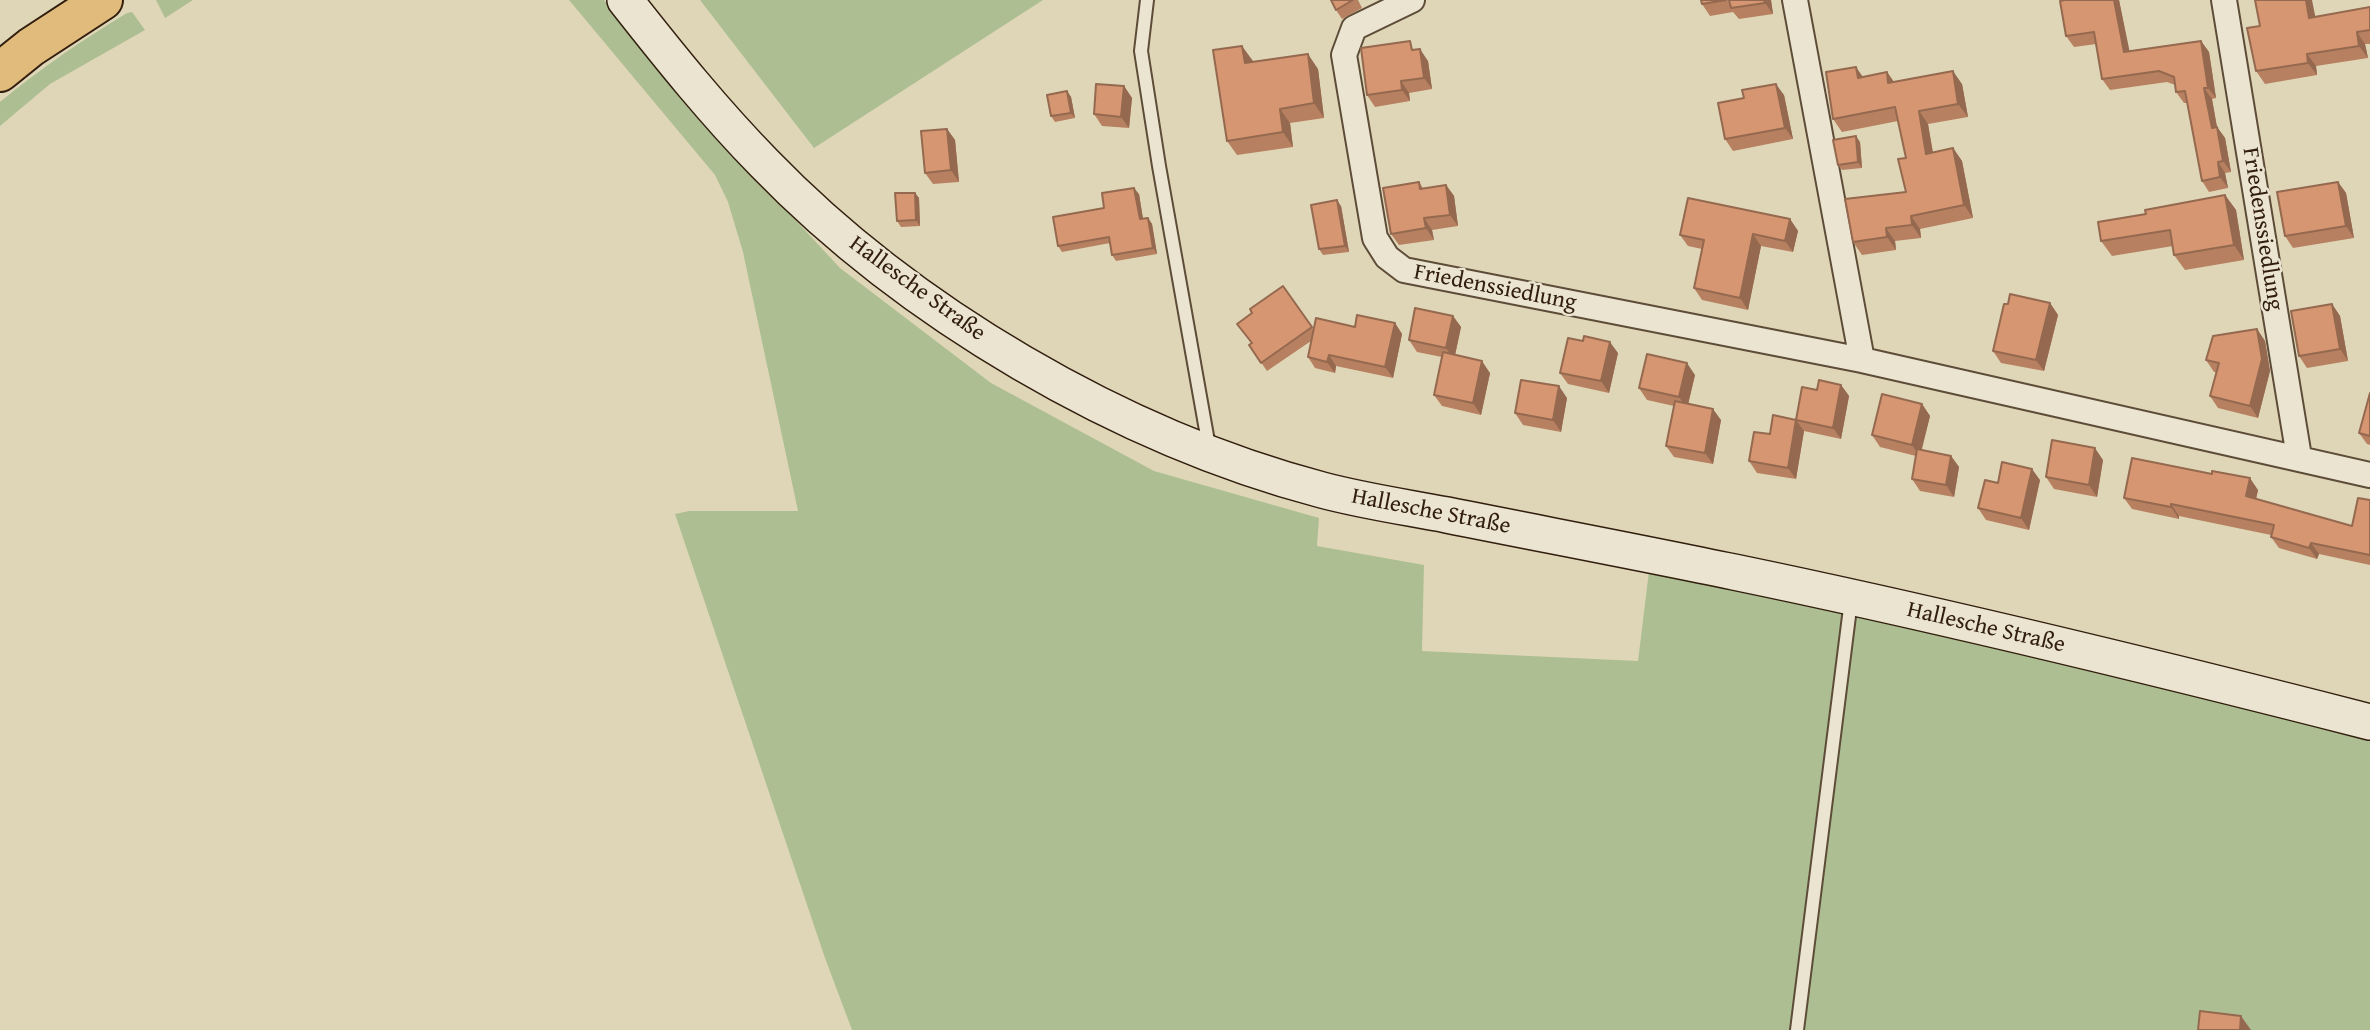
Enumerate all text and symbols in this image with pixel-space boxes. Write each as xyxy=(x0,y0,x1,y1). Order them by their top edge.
street label: Friedenssiedlung xyxy=(2235,145,2289,313)
street label: Hallesche Straße xyxy=(844,230,990,348)
street label: Friedenssiedlung xyxy=(1411,259,1579,317)
street label: Hallesche Straße xyxy=(1349,483,1513,541)
street label: Hallesche Straße xyxy=(1904,596,2068,660)

